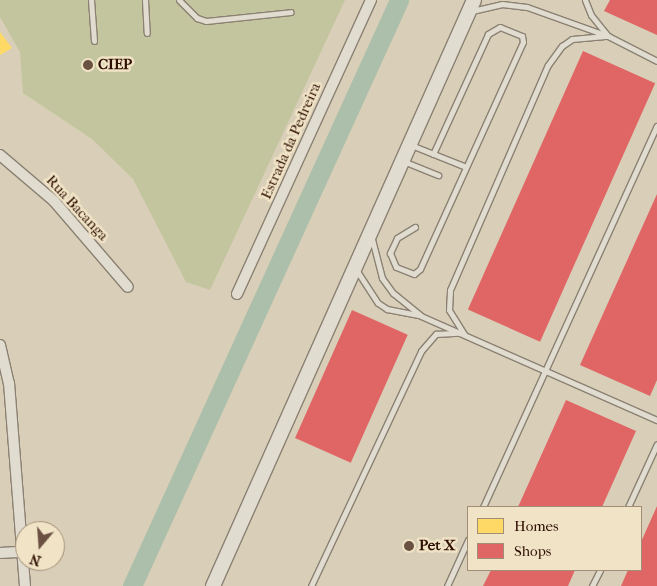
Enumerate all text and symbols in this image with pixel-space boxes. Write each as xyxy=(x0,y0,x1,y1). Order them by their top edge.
place label: CIEP xyxy=(98,56,132,74)
marker: CIEP xyxy=(82,59,94,71)
street label: Estrada da Pedreira xyxy=(257,80,325,202)
street label: Rua Bacanga xyxy=(42,171,112,245)
legend xyxy=(467,506,642,571)
text: Homes xyxy=(514,517,559,535)
north arrow xyxy=(15,521,65,571)
place label: Pet X xyxy=(419,537,455,555)
marker: Pet X xyxy=(403,540,415,552)
text: Shops xyxy=(514,542,551,560)
text: N xyxy=(28,550,43,570)

